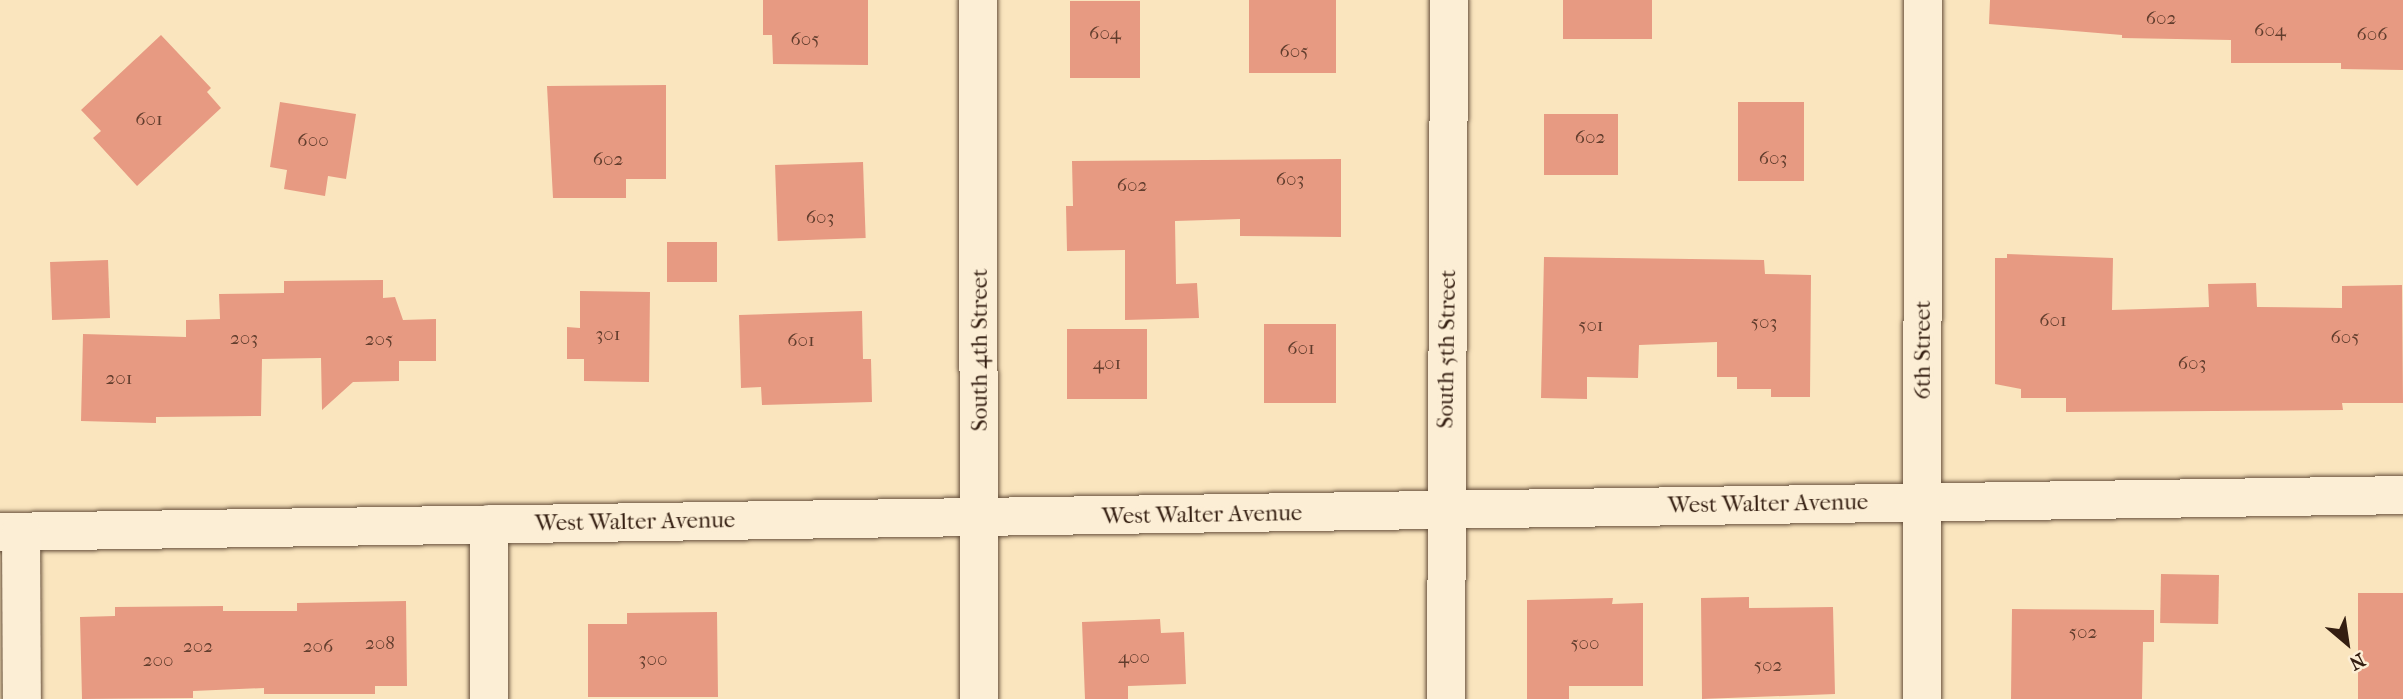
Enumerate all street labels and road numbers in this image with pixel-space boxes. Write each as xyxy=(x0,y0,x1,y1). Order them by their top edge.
street label: South 4th Street xyxy=(966,269,994,431)
street label: South 5th Street xyxy=(1432,269,1462,429)
street label: 6th Street xyxy=(1909,300,1937,400)
street label: West Walter Avenue xyxy=(1668,488,1868,520)
street label: West Walter Avenue xyxy=(1102,499,1302,531)
street label: West Walter Avenue xyxy=(535,506,735,538)

